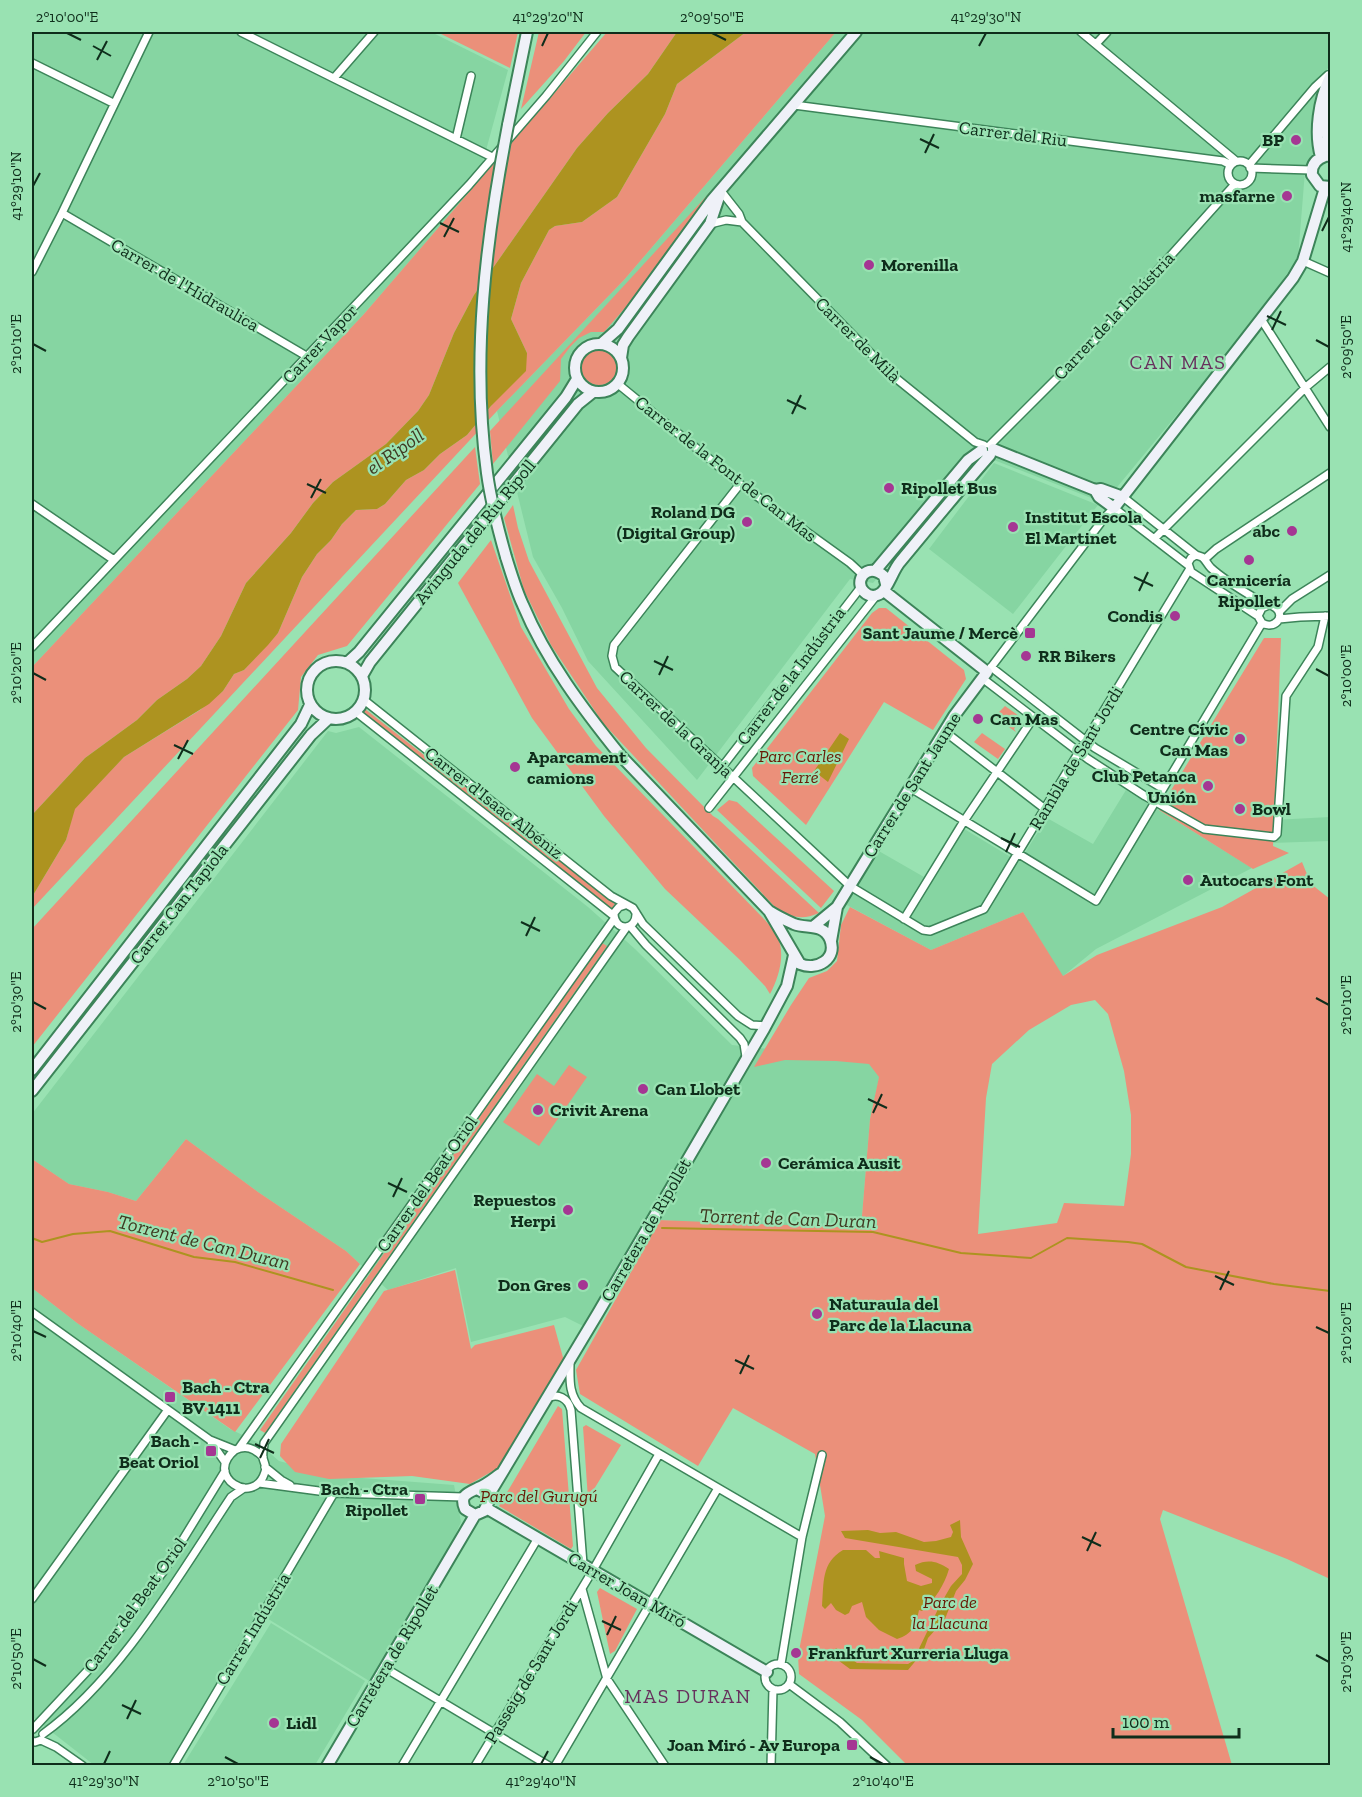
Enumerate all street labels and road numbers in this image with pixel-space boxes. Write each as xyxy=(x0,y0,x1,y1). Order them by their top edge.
street label: Carrer del Riu xyxy=(958,116,1068,152)
street label: Carrer de l'Hidraulica xyxy=(107,234,263,337)
street label: Carrer de la Indústria xyxy=(1049,247,1179,385)
street label: Carrer de Milà xyxy=(811,293,906,388)
street label: Carrer Vapor xyxy=(278,300,362,388)
street label: Carrer de la Font de Can Mas xyxy=(631,391,821,547)
street label: Avinguda del Riu Ripoll xyxy=(410,455,540,609)
street label: Carrer de la Indústria xyxy=(732,602,850,749)
street label: Carrer de la Granja xyxy=(615,666,738,783)
street label: Rambla de Sant Jordi xyxy=(1024,682,1128,834)
street label: Carrer de Sant Jaume xyxy=(858,708,966,862)
street label: Carrer d'Isaac Albéniz xyxy=(420,742,568,864)
street label: Carrer Can Tapiola xyxy=(125,839,233,969)
street label: Carrer del Beat Oriol xyxy=(372,1112,482,1256)
street label: Carretera de Ripollet xyxy=(596,1154,696,1306)
street label: Carrer del Beat Oriol xyxy=(79,1533,191,1677)
street label: Carrer Joan Miró xyxy=(564,1547,690,1633)
street label: Carrer Indústria xyxy=(211,1569,295,1689)
street label: Carretera de Ripollet xyxy=(341,1581,443,1731)
street label: Passeig de Sant Jordi xyxy=(480,1596,582,1748)

